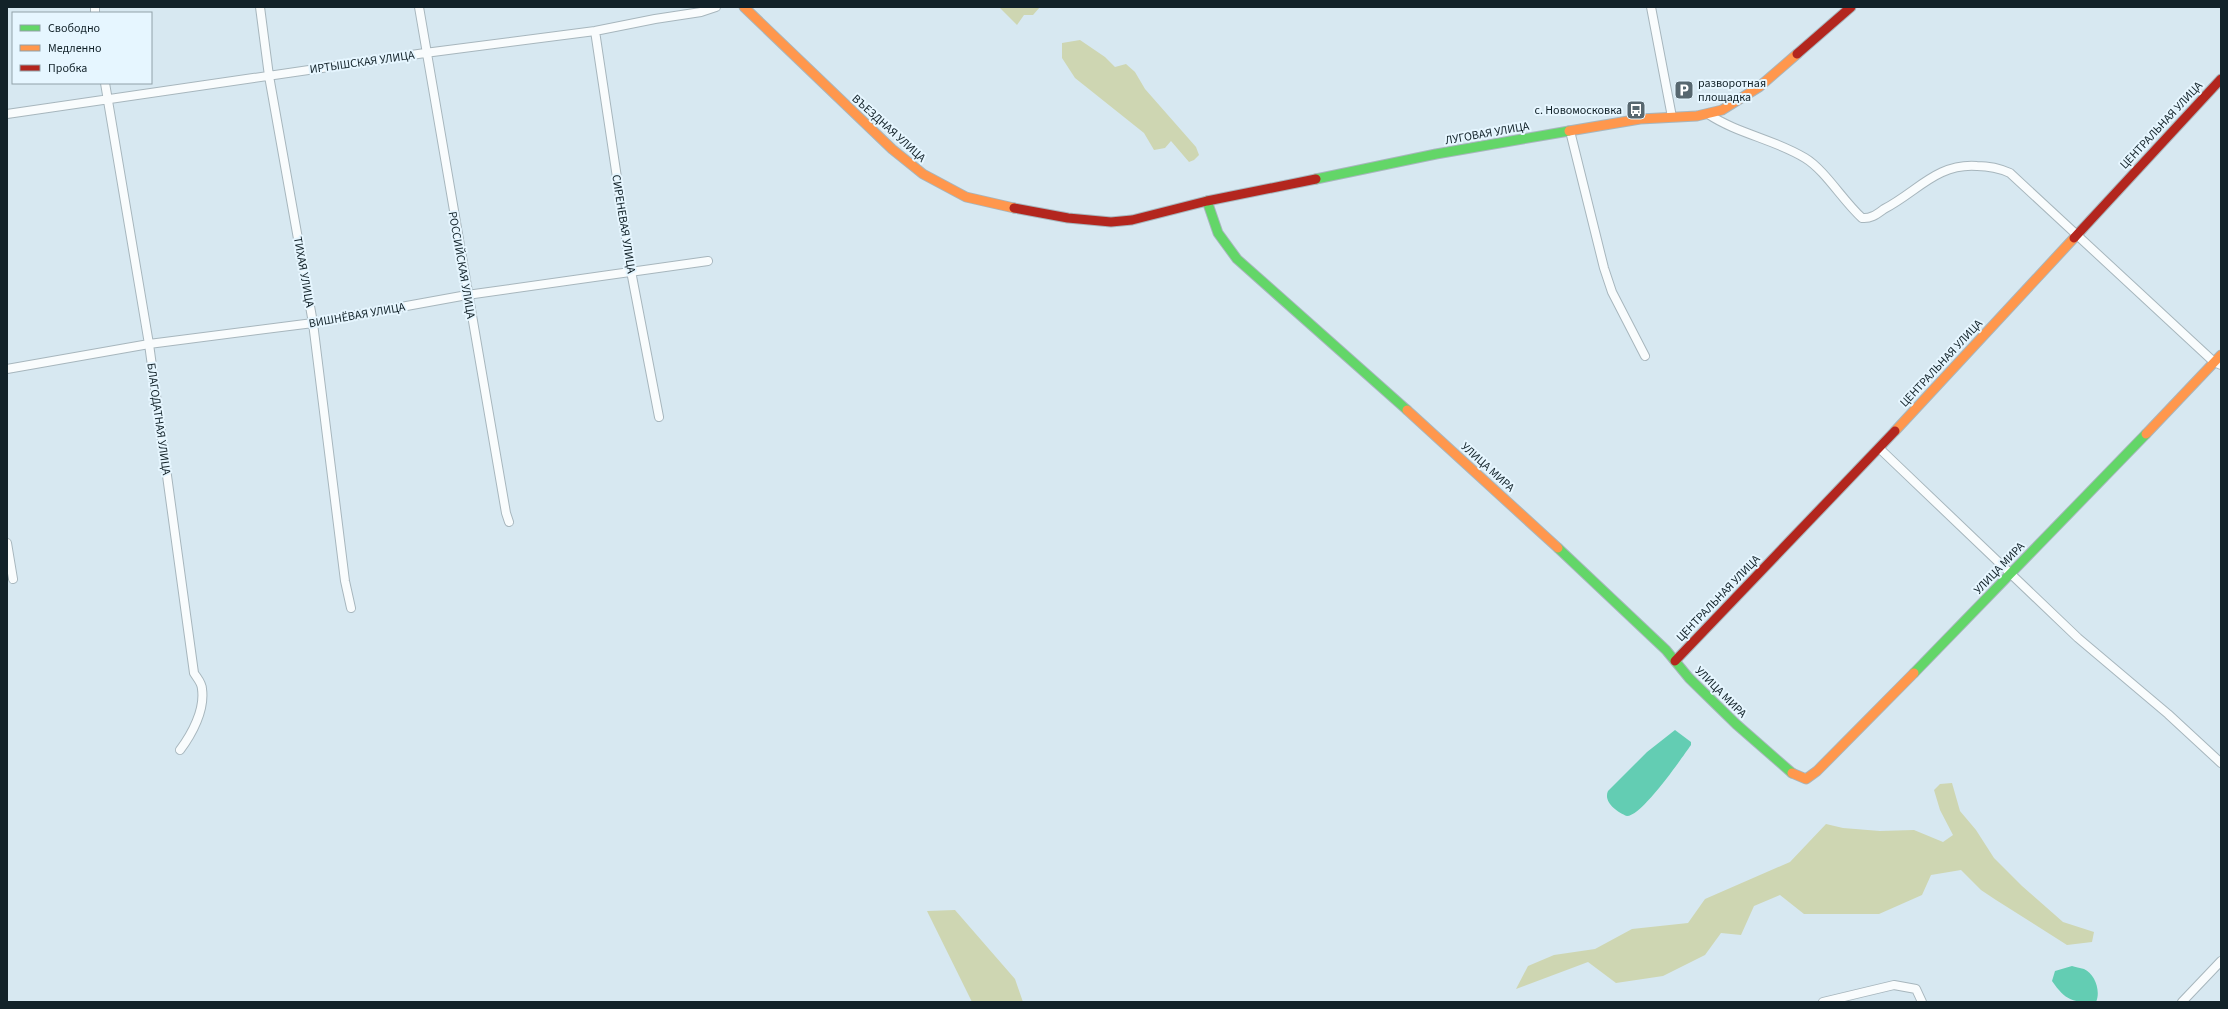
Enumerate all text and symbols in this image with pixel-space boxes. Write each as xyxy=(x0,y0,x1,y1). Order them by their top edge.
legend xyxy=(12,12,152,84)
text: Свободно xyxy=(48,20,100,37)
text: Медленно xyxy=(48,40,102,57)
street label: ИРТЫШСКАЯ УЛИЦА xyxy=(309,47,416,78)
text: Пробка xyxy=(48,60,87,77)
place label: разворотная площадка xyxy=(1698,75,1766,106)
street label: ЦЕНТРАЛЬНАЯ УЛИЦА xyxy=(2116,77,2207,173)
parking icon: разворотная площадка xyxy=(1673,79,1695,101)
street label: ВЪЕЗДНАЯ УЛИЦА xyxy=(848,90,930,167)
bus stop icon: с. Новомосковка xyxy=(1625,99,1647,121)
place label: с. Новомосковка xyxy=(1534,102,1622,119)
street label: ЛУГОВАЯ УЛИЦА xyxy=(1444,118,1531,149)
street label: СИРЕНЕВАЯ УЛИЦА xyxy=(607,173,640,275)
street label: РОССИЙСКАЯ УЛИЦА xyxy=(444,210,479,321)
street label: ТИХАЯ УЛИЦА xyxy=(289,235,318,309)
street label: ВИШНЁВАЯ УЛИЦА xyxy=(308,299,407,332)
street label: ЦЕНТРАЛЬНАЯ УЛИЦА xyxy=(1896,315,1987,411)
street label: БЛАГОДАТНАЯ УЛИЦА xyxy=(142,362,175,477)
street label: УЛИЦА МИРА xyxy=(1457,439,1519,496)
street label: УЛИЦА МИРА xyxy=(1970,538,2029,598)
street label: ЦЕНТРАЛЬНАЯ УЛИЦА xyxy=(1673,551,1765,645)
street label: УЛИЦА МИРА xyxy=(1691,663,1751,722)

